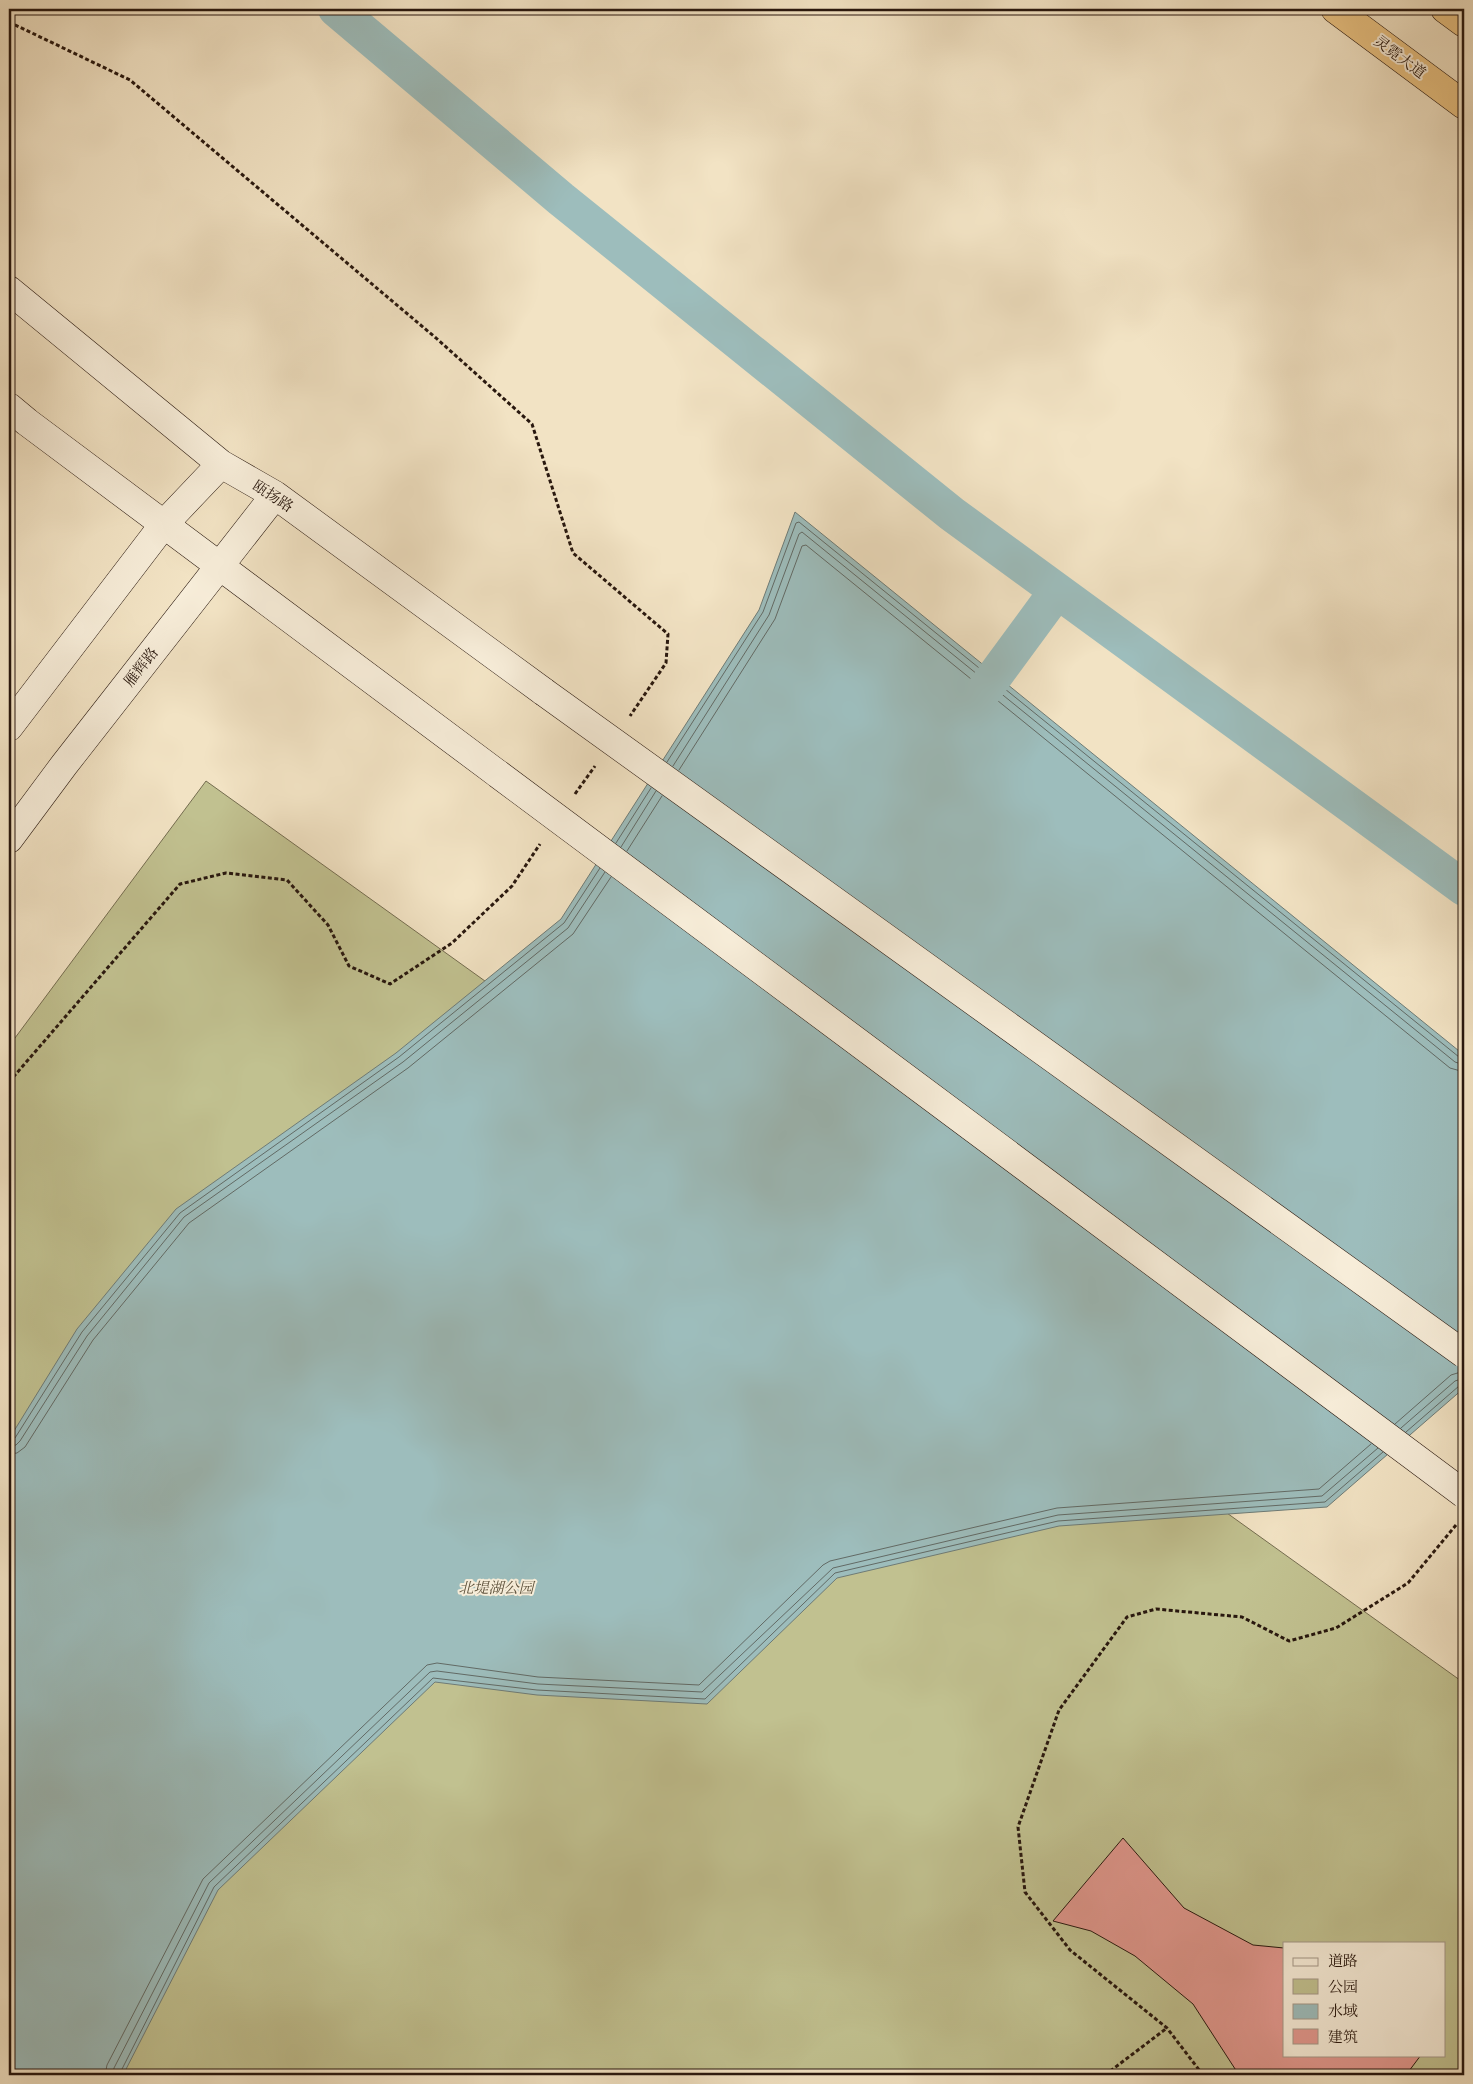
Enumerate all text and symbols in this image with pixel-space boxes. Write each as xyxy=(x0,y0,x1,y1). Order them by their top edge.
street label: 灵霓大道 xyxy=(1370,32,1429,83)
street label: 瓯扬路 xyxy=(249,476,297,517)
street label: 雁辉路 xyxy=(120,644,163,691)
park label: 北堤湖公园 xyxy=(458,1579,535,1598)
legend xyxy=(1283,1942,1446,2056)
text: 道路 xyxy=(1328,1952,1358,1971)
text: 公园 xyxy=(1328,1978,1358,1997)
text: 水域 xyxy=(1328,2002,1358,2021)
text: 建筑 xyxy=(1328,2028,1358,2047)

